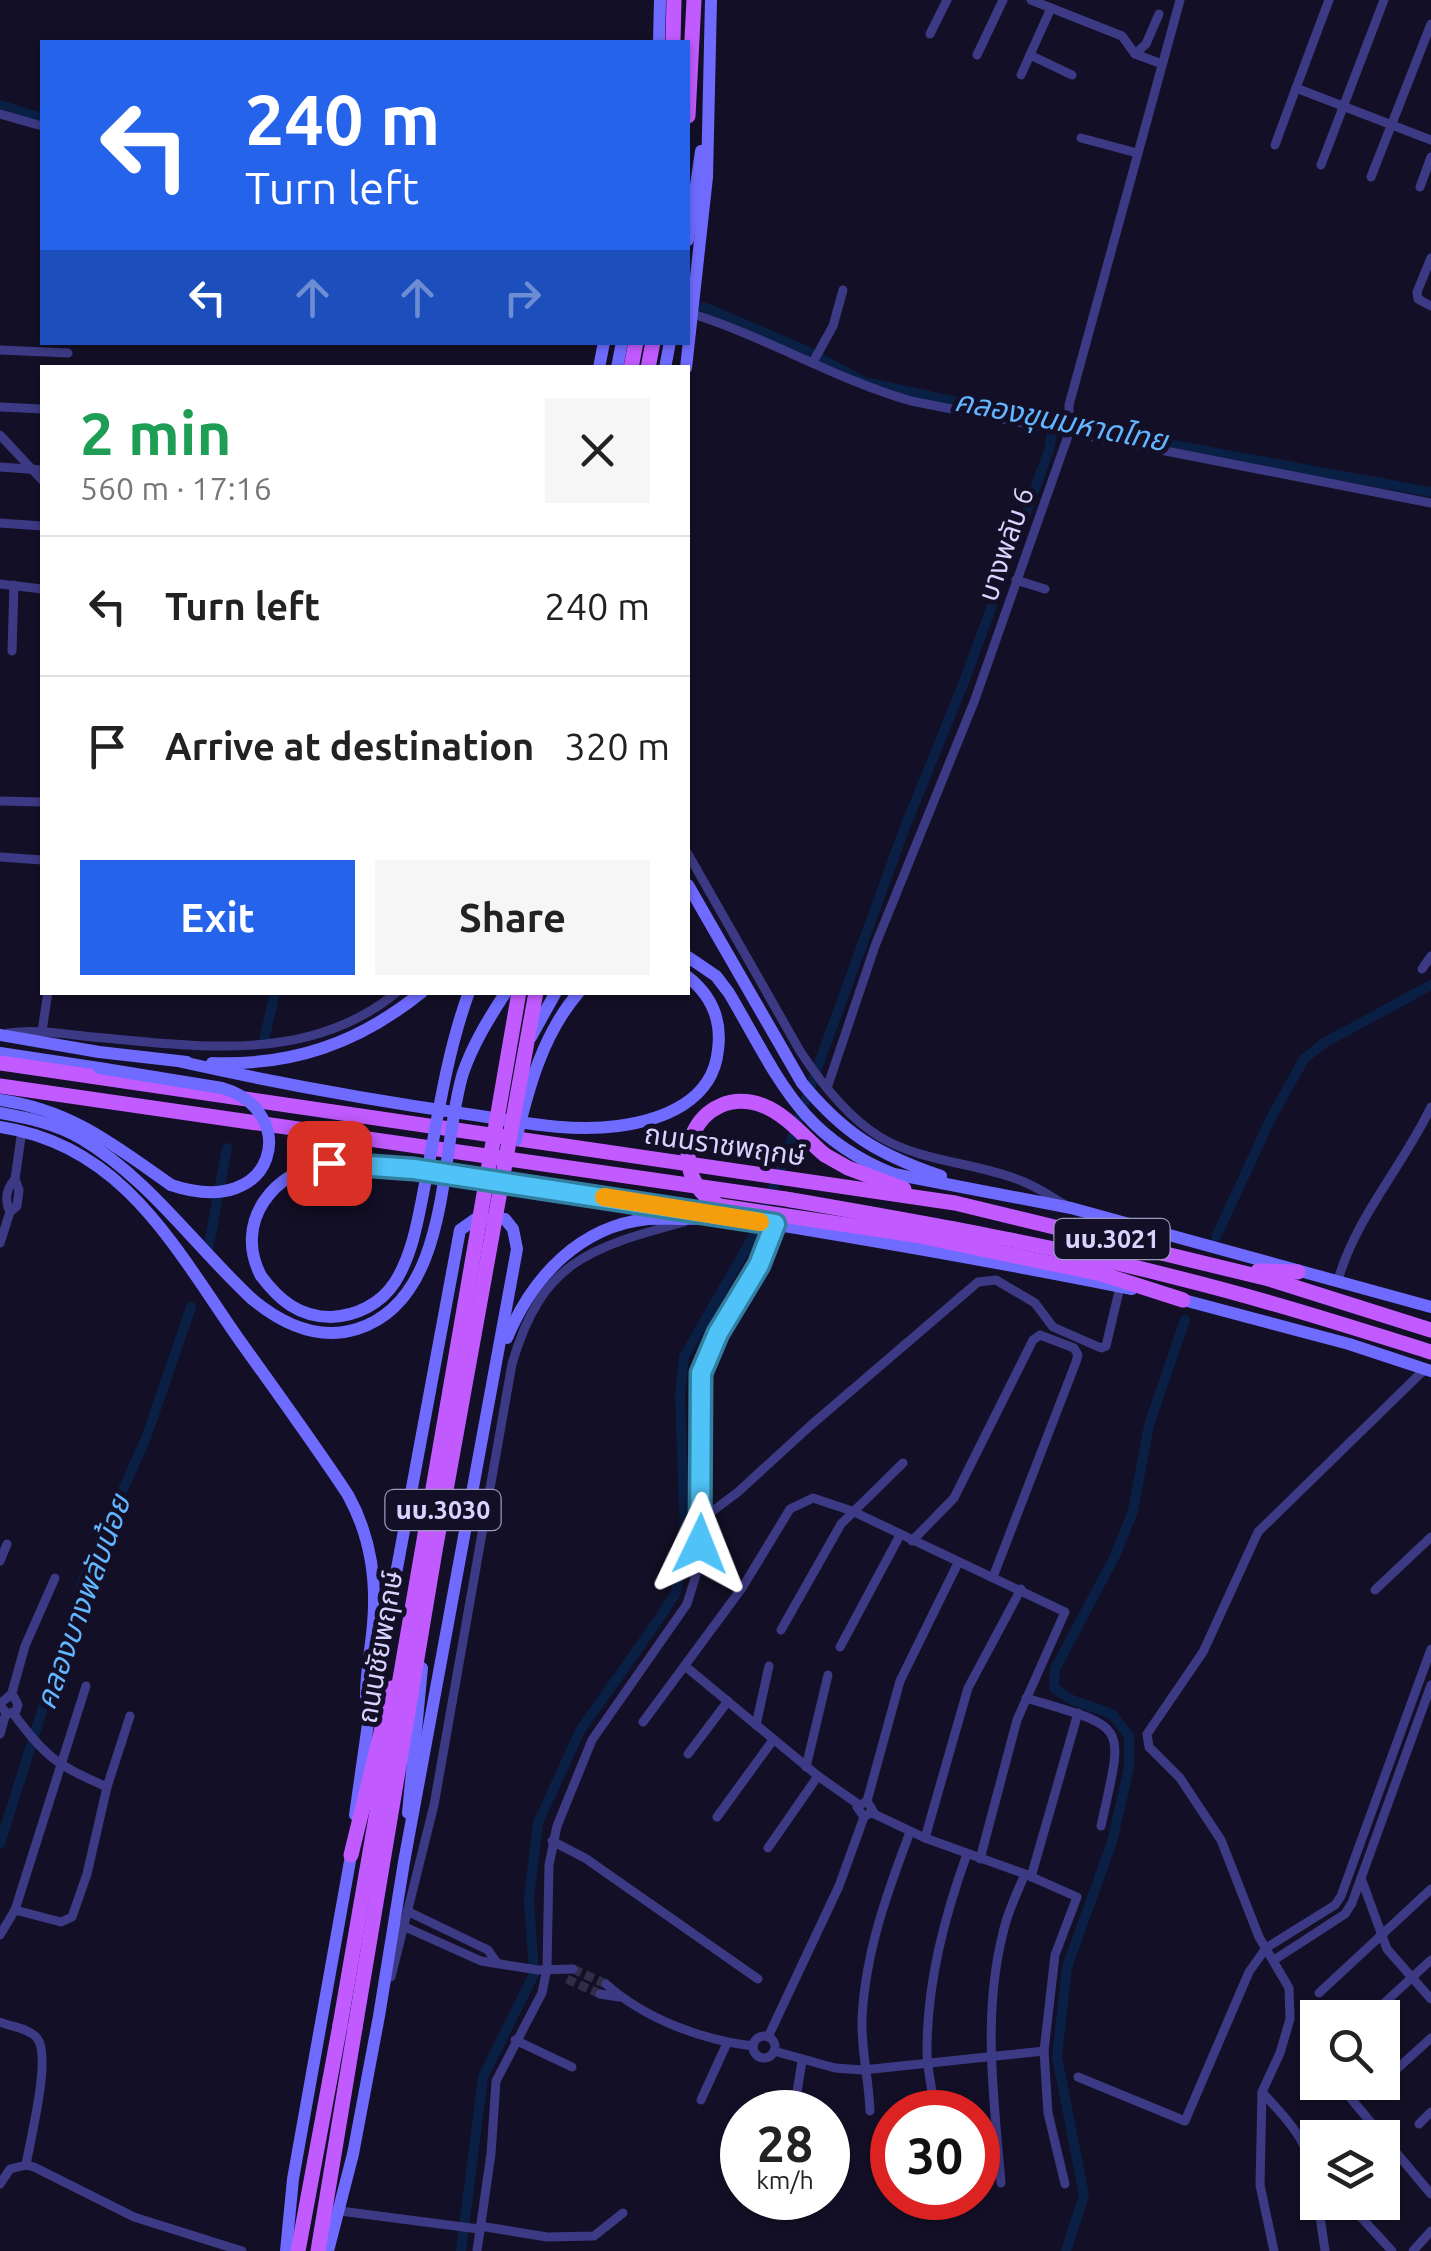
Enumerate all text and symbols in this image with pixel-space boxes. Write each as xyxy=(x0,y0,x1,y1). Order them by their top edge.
icon: left xyxy=(80,80,210,210)
text: 240 m xyxy=(245,80,440,158)
text: Turn left xyxy=(245,162,419,213)
icon: left xyxy=(180,270,235,325)
icon: ahead xyxy=(285,270,340,325)
icon: ahead xyxy=(390,270,445,325)
icon: right xyxy=(495,270,550,325)
water label: คลองขุนมหาดไทย xyxy=(952,383,1172,460)
button: close xyxy=(545,398,650,503)
text: 2 min xyxy=(80,399,232,466)
text: 560 m · 17:16 xyxy=(80,470,272,506)
street label: บางพลับ 6 xyxy=(971,483,1039,605)
icon: left xyxy=(80,579,135,634)
text: Turn left xyxy=(165,585,320,627)
text: 240 m xyxy=(544,585,650,627)
icon: arrive xyxy=(80,719,135,774)
text: Arrive at destination xyxy=(165,725,534,767)
text: 320 m xyxy=(564,725,670,767)
button: Exit xyxy=(80,860,355,975)
button: Share xyxy=(375,860,650,975)
street label: ถนนราชพฤกษ์ xyxy=(642,1117,808,1172)
pin xyxy=(287,1121,372,1206)
icon: arrive xyxy=(302,1136,357,1191)
road number: นบ.3021 xyxy=(1054,1219,1170,1259)
water label: คลองบางพลับน้อย xyxy=(28,1489,137,1713)
road number: นบ.3030 xyxy=(386,1490,500,1530)
position arrow xyxy=(648,1492,752,1596)
street label: ถนนชัยพฤกษ์ xyxy=(350,1568,409,1726)
map controls xyxy=(1300,2000,1400,2220)
button: search xyxy=(1300,2000,1400,2100)
speed limit sign: 30 xyxy=(870,2090,1000,2220)
text: 28 xyxy=(757,2115,813,2171)
button: layers xyxy=(1300,2120,1400,2220)
text: km/h xyxy=(756,2166,814,2194)

